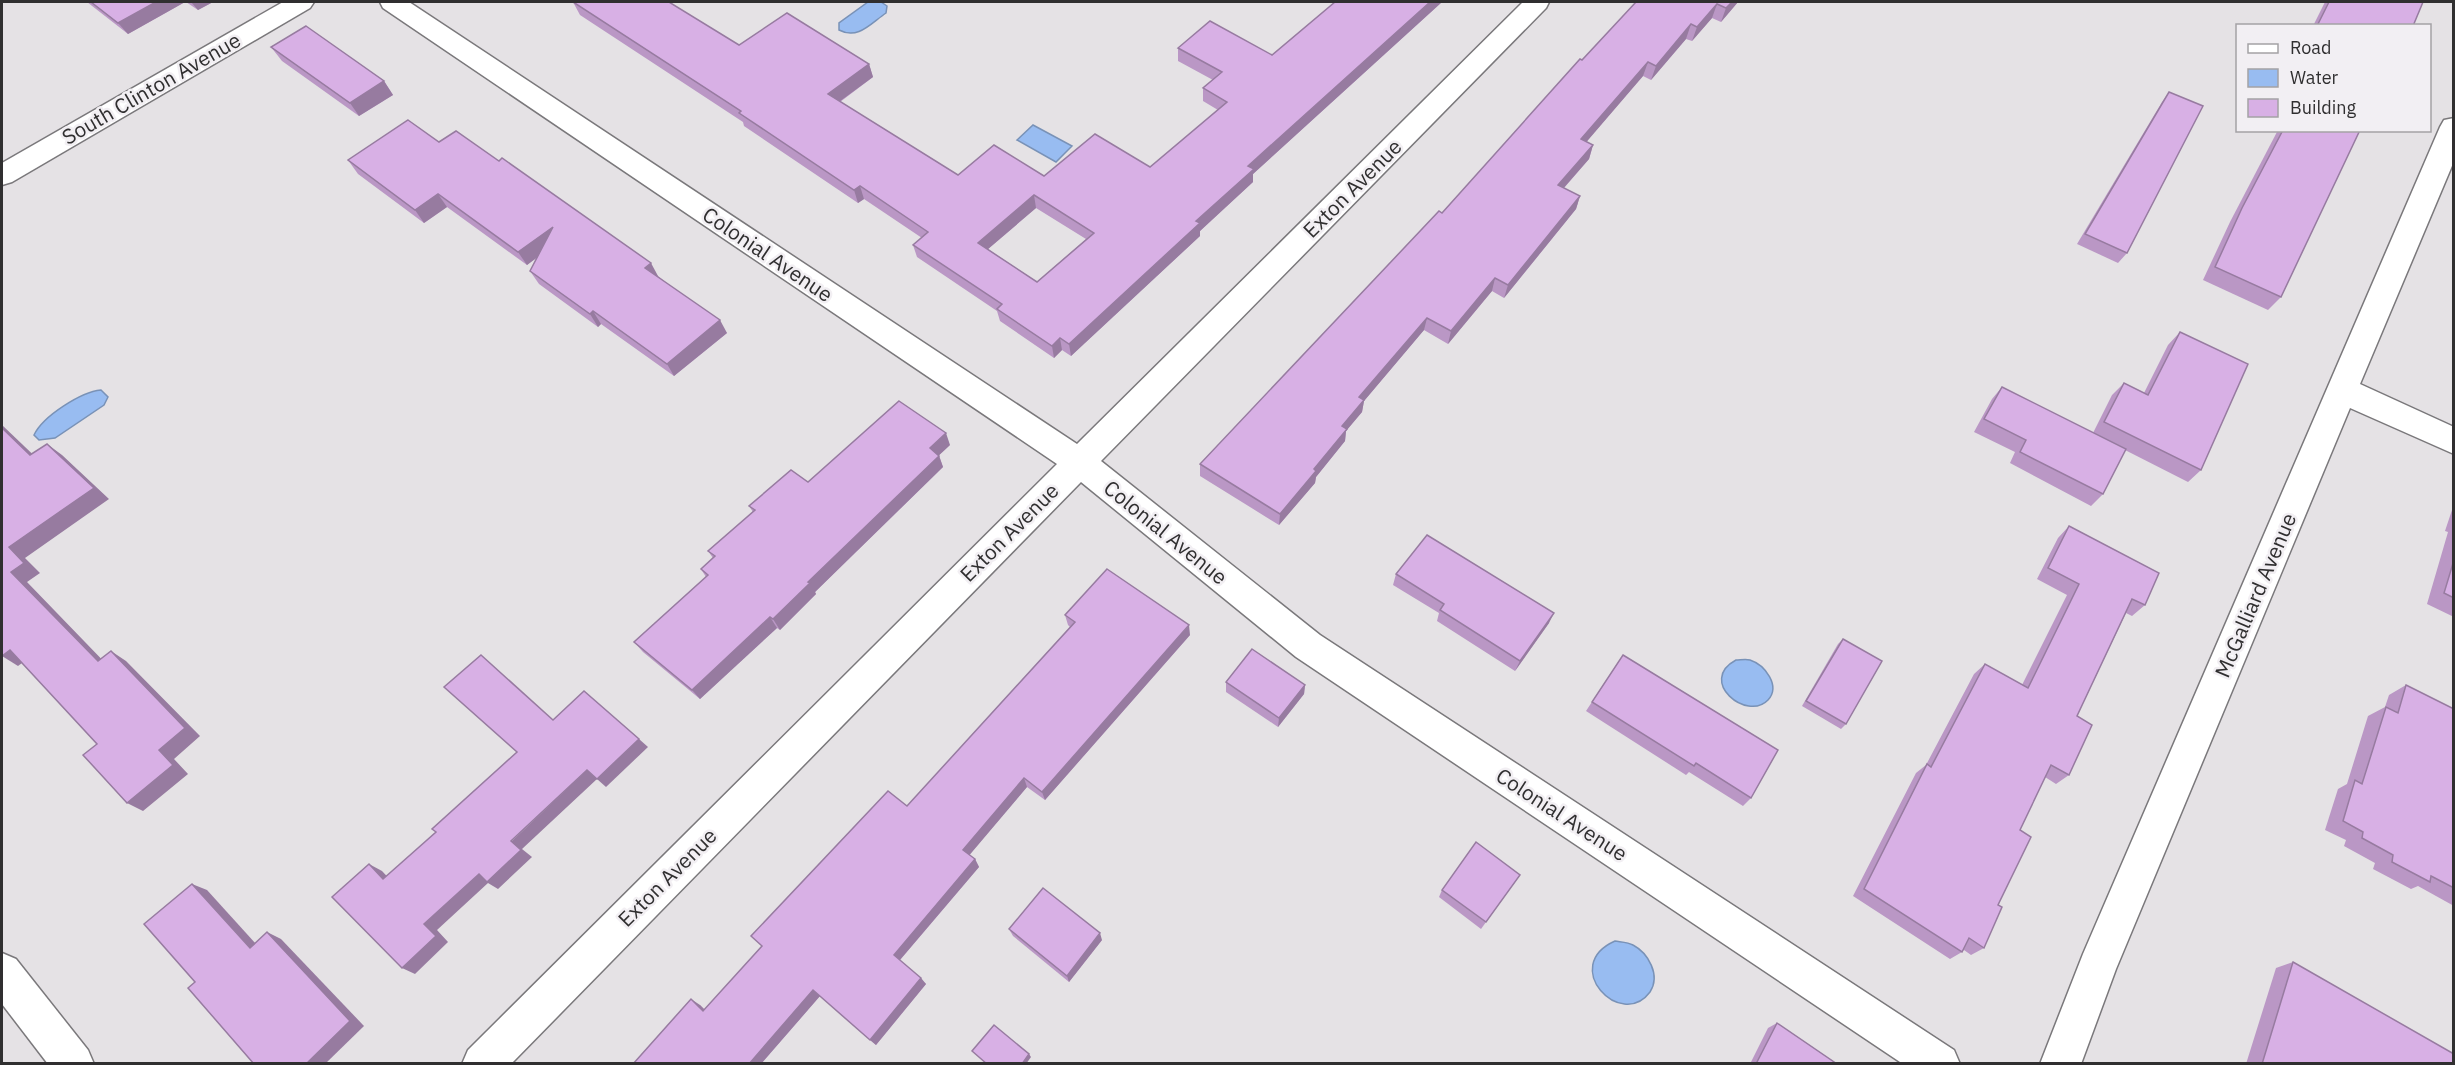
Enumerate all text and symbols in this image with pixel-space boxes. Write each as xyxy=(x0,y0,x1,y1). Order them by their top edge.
legend xyxy=(2236,24,2431,132)
street label: South Clinton Avenue xyxy=(56,25,246,151)
text: Road xyxy=(2290,36,2331,59)
text: Water xyxy=(2290,66,2339,89)
text: Building xyxy=(2290,96,2357,119)
street label: Exton Avenue xyxy=(1297,133,1407,243)
street label: Colonial Avenue xyxy=(697,200,839,308)
street label: Colonial Avenue xyxy=(1098,473,1234,591)
street label: Exton Avenue xyxy=(954,477,1064,587)
street label: McGalliard Avenue xyxy=(2208,509,2302,681)
street label: Colonial Avenue xyxy=(1491,761,1633,867)
street label: Exton Avenue xyxy=(612,822,722,932)

